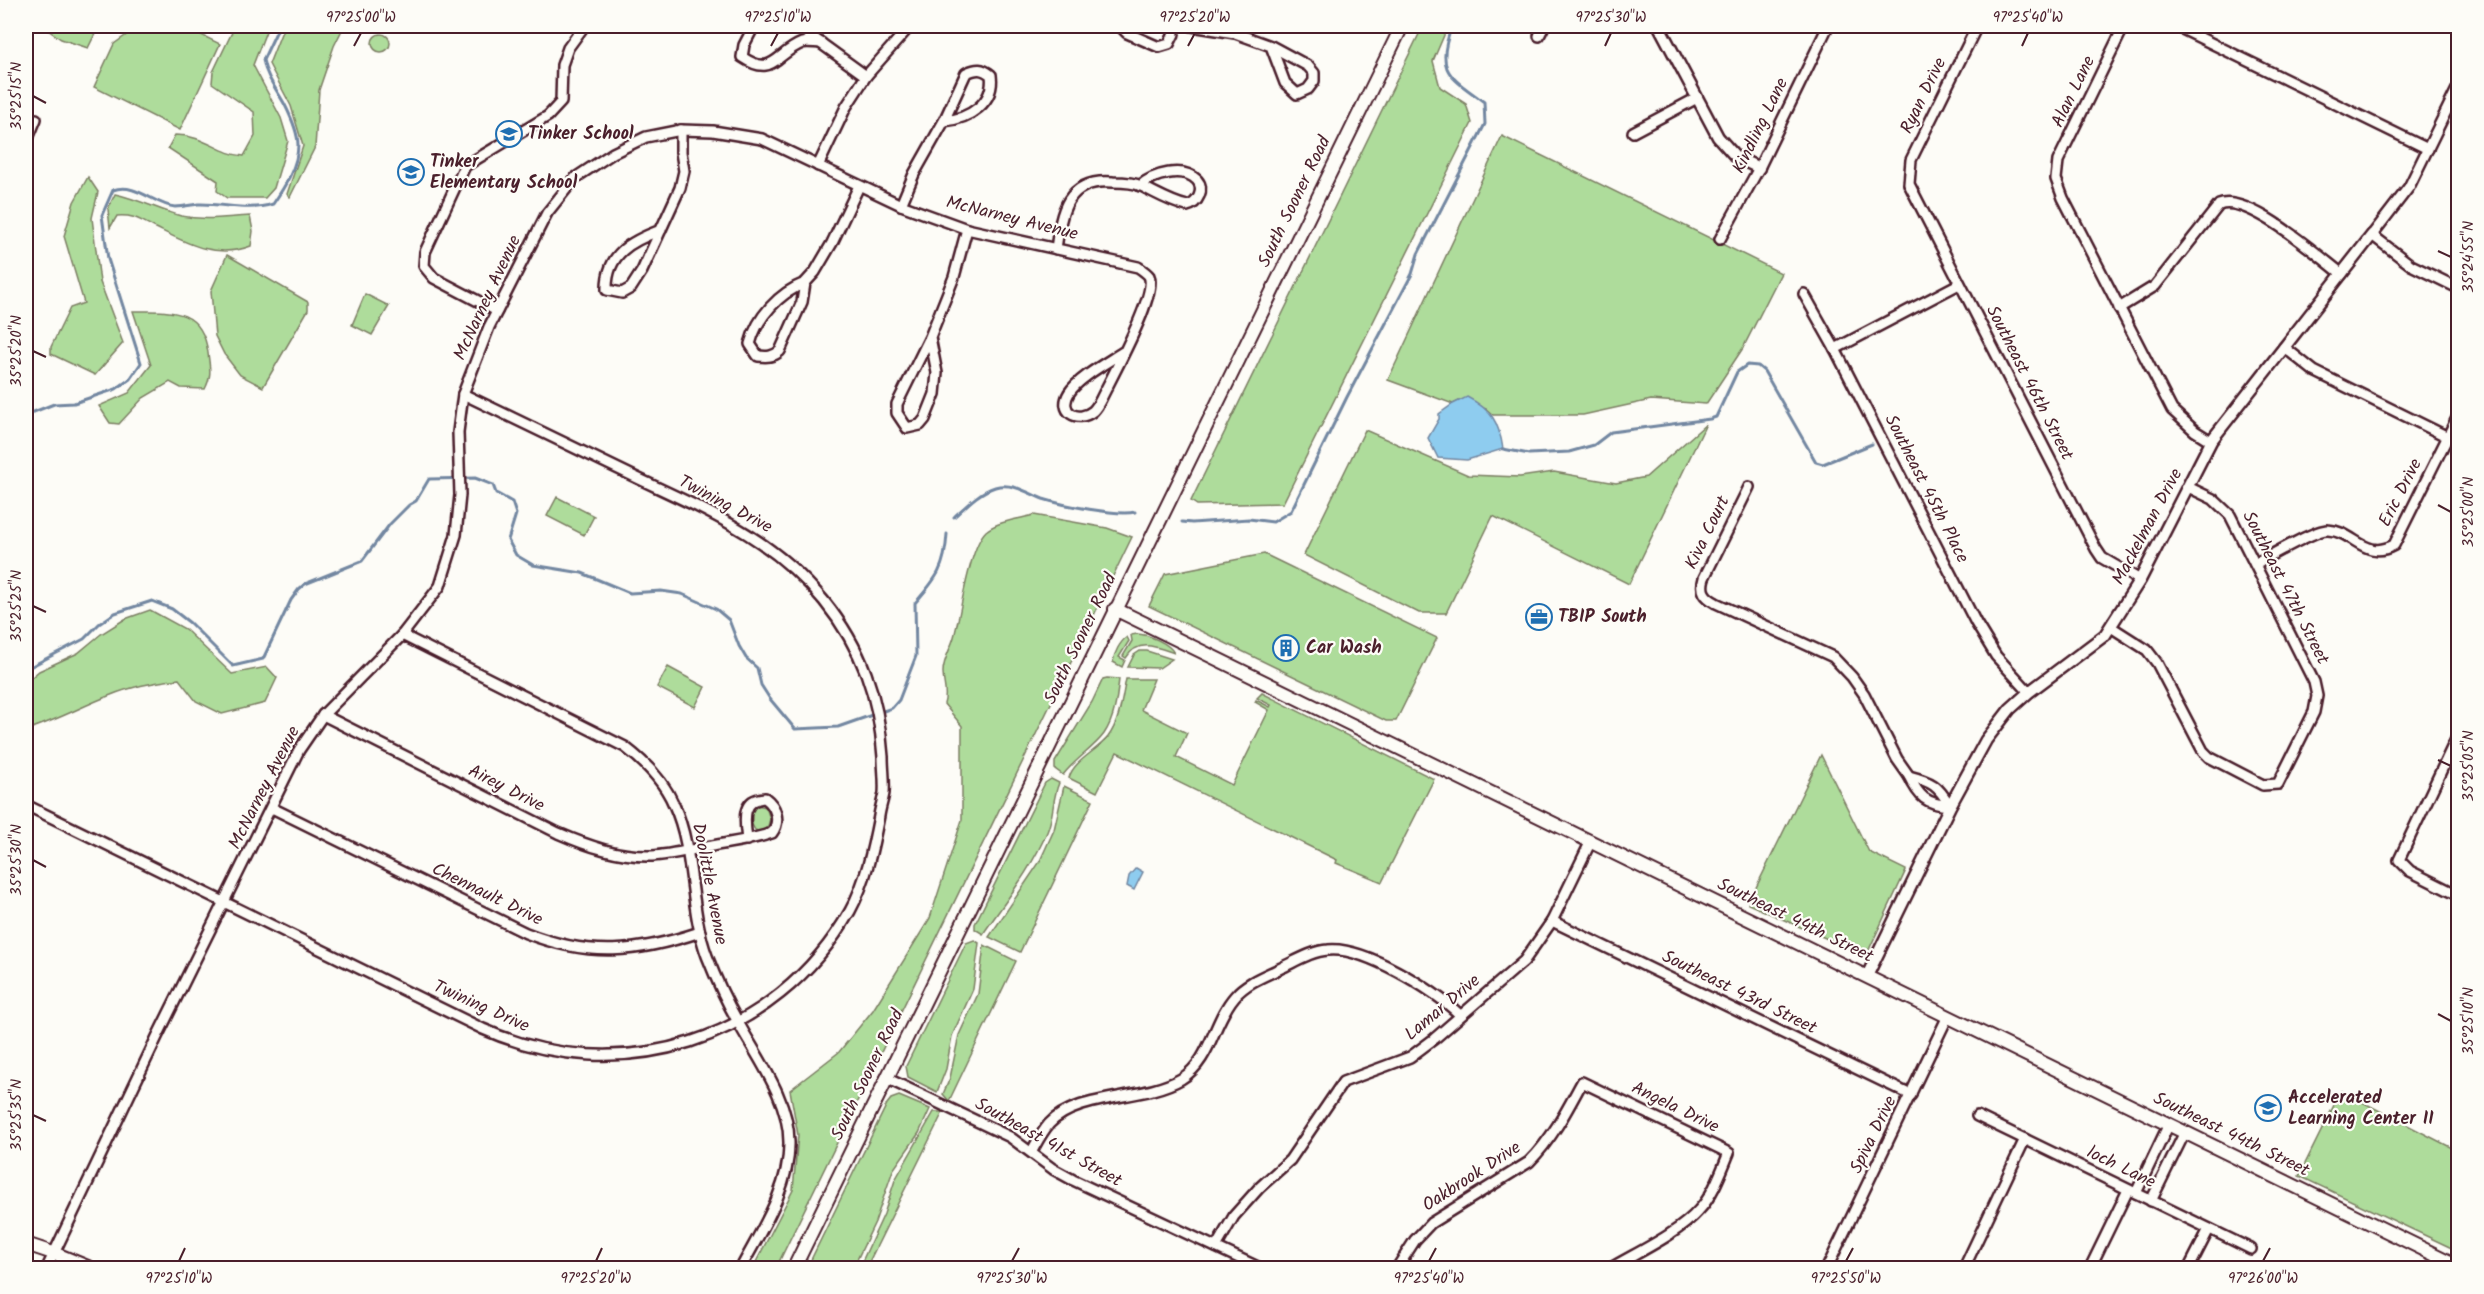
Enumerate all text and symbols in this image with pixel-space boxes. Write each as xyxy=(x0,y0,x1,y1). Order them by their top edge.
text: 97°25'00"W xyxy=(326,6,396,30)
text: 97°25'10"W xyxy=(744,6,812,30)
text: 97°25'20"W xyxy=(1159,6,1231,30)
text: 97°25'30"W xyxy=(1575,6,1647,30)
text: 97°25'40"W xyxy=(1993,6,2064,30)
street label: Alan Lane xyxy=(2044,51,2104,133)
street label: Ryan Drive xyxy=(1893,53,1955,139)
text: 35°25'15"N xyxy=(5,62,29,130)
street label: Kindling Lane xyxy=(1725,73,1797,179)
school or university icon: Tinker School xyxy=(494,119,524,149)
place label: Tinker School xyxy=(528,120,634,149)
street label: South Sooner Road xyxy=(1251,130,1340,273)
place label: Tinker Elementary School xyxy=(430,148,577,198)
school or university icon: Tinker Elementary School xyxy=(396,157,426,187)
street label: McNarney Avenue xyxy=(943,189,1081,249)
text: 35°24'55"N xyxy=(2457,221,2481,293)
street label: McNarney Avenue xyxy=(446,231,530,365)
street label: Southeast 46th Street xyxy=(1977,300,2081,467)
text: 35°25'20"N xyxy=(5,315,29,387)
street label: Southeast 45th Place xyxy=(1876,410,1976,568)
street label: Eric Drive xyxy=(2371,454,2431,532)
street label: Mackelman Drive xyxy=(2105,463,2191,591)
street label: Twining Drive xyxy=(673,468,777,542)
text: 35°25'00"N xyxy=(2457,477,2481,547)
street label: Kiva Court xyxy=(1678,490,1739,575)
street label: Southeast 47th Street xyxy=(2234,506,2337,671)
street label: South Sooner Road xyxy=(1037,567,1126,710)
text: 35°25'25"N xyxy=(5,570,29,642)
office icon: TBIP South xyxy=(1524,602,1554,632)
place label: TBIP South xyxy=(1558,603,1647,632)
building icon: Car Wash xyxy=(1271,633,1301,663)
place label: Car Wash xyxy=(1306,634,1382,663)
street label: McNarney Avenue xyxy=(221,721,309,855)
text: 35°25'05"N xyxy=(2457,730,2481,802)
street label: Airey Drive xyxy=(463,757,549,821)
street label: Doolittle Avenue xyxy=(683,821,735,947)
text: 35°25'30"N xyxy=(5,824,29,896)
street label: Chennault Drive xyxy=(426,855,548,935)
street label: Southeast 44th Street xyxy=(1712,871,1879,972)
street label: Southeast 43rd Street xyxy=(1657,943,1822,1044)
street label: Lamar Drive xyxy=(1399,967,1487,1049)
street label: Twining Drive xyxy=(428,973,534,1041)
text: 35°25'10"N xyxy=(2457,987,2481,1055)
street label: South Sooner Road xyxy=(824,1003,913,1146)
street label: Angela Drive xyxy=(1626,1074,1724,1142)
text: 35°25'35"N xyxy=(5,1079,29,1151)
place label: Accelerated Learning Center II xyxy=(2288,1084,2434,1134)
street label: Southeast 44th Street xyxy=(2148,1085,2315,1186)
street label: Southeast 41st Street xyxy=(969,1090,1128,1196)
street label: Spiva Drive xyxy=(1843,1091,1905,1179)
school or university icon: Accelerated Learning Center II xyxy=(2253,1093,2283,1123)
street label: Oakbrook Drive xyxy=(1417,1134,1527,1220)
street label: loch Lane xyxy=(2082,1139,2160,1197)
text: 97°25'10"W xyxy=(145,1267,213,1291)
text: 97°25'20"W xyxy=(560,1267,632,1291)
text: 97°25'30"W xyxy=(976,1267,1048,1291)
text: 97°25'40"W xyxy=(1394,1267,1465,1291)
text: 97°25'50"W xyxy=(1811,1267,1882,1291)
text: 97°26'00"W xyxy=(2228,1267,2298,1291)

